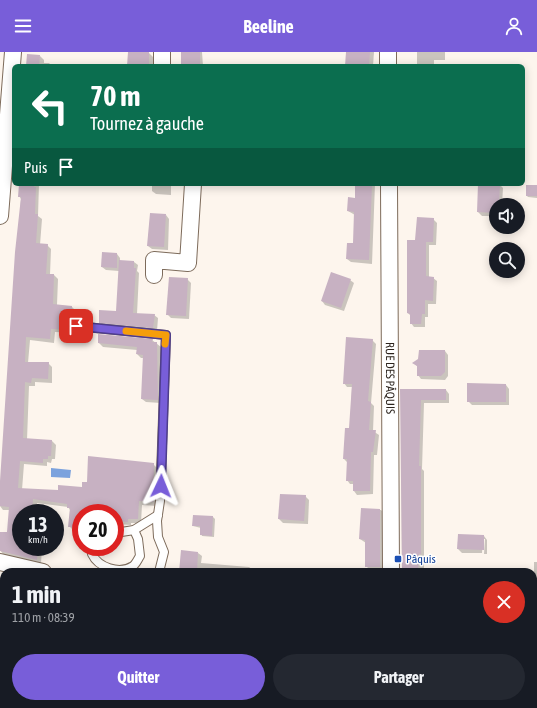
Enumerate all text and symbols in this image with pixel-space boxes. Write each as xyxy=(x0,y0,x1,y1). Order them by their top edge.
icon: menu xyxy=(12,15,34,37)
icon: person xyxy=(503,15,525,37)
text: Beeline xyxy=(243,16,294,37)
icon: left xyxy=(24,80,76,132)
text: 70 m xyxy=(90,80,140,112)
text: Tournez à gauche xyxy=(90,113,204,134)
icon: arrive xyxy=(55,156,77,178)
text: Puis xyxy=(24,159,47,176)
map controls xyxy=(489,198,525,278)
button: sound xyxy=(489,198,525,234)
button: search xyxy=(489,242,525,278)
pin xyxy=(59,309,93,343)
icon: arrive xyxy=(65,315,87,337)
street label: RUE DES PÂQUIS xyxy=(383,342,397,414)
position arrow xyxy=(140,465,182,507)
speed limit sign: 20 xyxy=(72,504,124,556)
text: 13 xyxy=(29,513,47,536)
text: km/h xyxy=(28,534,48,545)
place label: Pâquis xyxy=(406,552,436,566)
marker: Pâquis xyxy=(393,554,403,564)
text: 1 min xyxy=(12,581,61,608)
button: close xyxy=(483,581,525,623)
text: 110 m · 08:39 xyxy=(12,610,75,625)
button: Quitter xyxy=(12,654,265,700)
button: Partager xyxy=(273,654,525,700)

